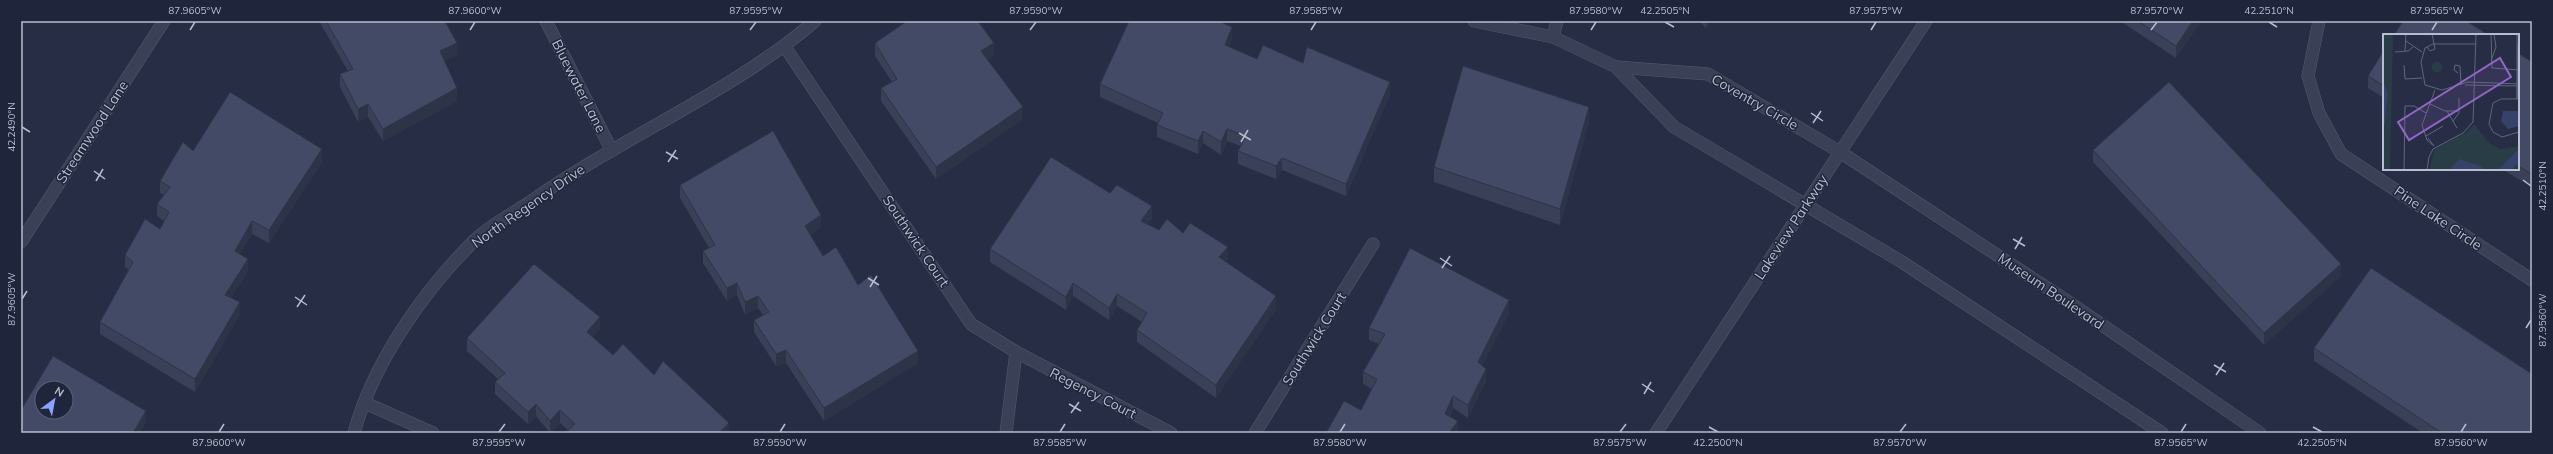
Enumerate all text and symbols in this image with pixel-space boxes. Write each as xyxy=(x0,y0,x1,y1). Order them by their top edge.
text: 87.9605°W xyxy=(168,4,222,17)
text: 87.9600°W xyxy=(448,4,502,17)
text: 87.9595°W xyxy=(729,4,783,17)
text: 87.9590°W xyxy=(1009,4,1063,17)
text: 87.9585°W xyxy=(1289,4,1343,17)
text: 87.9580°W xyxy=(1569,4,1623,17)
text: 42.2505°N xyxy=(1640,4,1690,17)
text: 87.9575°W xyxy=(1849,4,1903,17)
text: 87.9570°W xyxy=(2130,4,2184,17)
text: 42.2510°N xyxy=(2244,4,2294,17)
text: 87.9565°W xyxy=(2410,4,2464,17)
inset map xyxy=(2383,34,2519,170)
street label: Bluewater Lane xyxy=(548,37,610,135)
street label: Coventry Circle xyxy=(1708,70,1802,134)
street label: Streamwood Lane xyxy=(52,77,132,187)
text: 42.2490°N xyxy=(5,102,18,152)
street label: North Regency Drive xyxy=(468,160,588,252)
text: 42.2510°N xyxy=(2536,161,2549,211)
street label: Lakeview Parkway xyxy=(1750,171,1832,283)
street label: Pine Lake Circle xyxy=(2391,182,2485,254)
street label: Southwick Court xyxy=(879,192,953,290)
street label: Museum Boulevard xyxy=(1994,249,2108,333)
text: 87.9605°W xyxy=(5,272,18,326)
street label: Southwick Court xyxy=(1278,289,1350,389)
text: 87.9560°W xyxy=(2536,293,2549,347)
street label: Regency Court xyxy=(1047,363,1139,423)
north arrow xyxy=(34,380,74,420)
text: N xyxy=(52,383,67,400)
text: 87.9600°W xyxy=(192,436,246,449)
text: 87.9595°W xyxy=(472,436,526,449)
text: 87.9590°W xyxy=(753,436,807,449)
text: 87.9585°W xyxy=(1033,436,1087,449)
text: 87.9580°W xyxy=(1313,436,1367,449)
text: 87.9575°W xyxy=(1593,436,1647,449)
text: 42.2500°N xyxy=(1693,436,1743,449)
text: 87.9570°W xyxy=(1873,436,1927,449)
text: 87.9565°W xyxy=(2154,436,2208,449)
text: 42.2505°N xyxy=(2297,436,2347,449)
text: 87.9560°W xyxy=(2434,436,2488,449)

